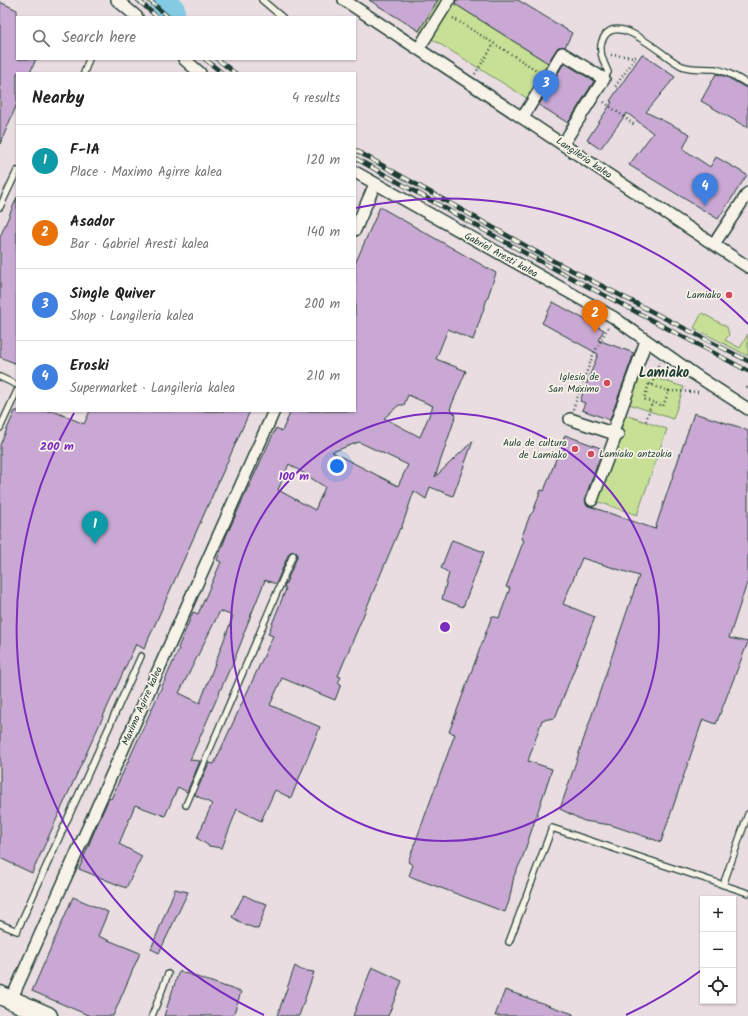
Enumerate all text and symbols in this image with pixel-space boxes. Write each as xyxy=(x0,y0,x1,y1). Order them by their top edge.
search box xyxy=(16,16,356,60)
text: Search here xyxy=(62,26,136,50)
icon: search xyxy=(30,27,52,49)
pin: 3 xyxy=(533,70,559,103)
text: Nearby xyxy=(32,85,84,112)
text: 4 results xyxy=(292,88,340,109)
street label: Langileria kalea xyxy=(553,133,616,183)
text: F-1A xyxy=(70,138,100,162)
text: 1 xyxy=(43,150,47,171)
text: 120 m xyxy=(306,150,340,171)
text: Place · Maximo Agirre kalea xyxy=(70,162,222,183)
pin: 4 xyxy=(692,173,718,206)
text: Asador xyxy=(70,210,114,234)
text: 2 xyxy=(41,222,49,243)
text: 140 m xyxy=(307,222,340,243)
street label: Gabriel Aresti kalea xyxy=(461,228,541,282)
text: Bar · Gabriel Aresti kalea xyxy=(70,234,209,255)
text: Single Quiver xyxy=(70,282,155,306)
place label: Lamiako xyxy=(687,287,721,303)
marker: Lamiako xyxy=(724,290,734,300)
text: 3 xyxy=(41,294,49,315)
text: 200 m xyxy=(304,294,340,315)
pin: 2 xyxy=(582,300,608,333)
text: Shop · Langileria kalea xyxy=(70,306,194,327)
text: Eroski xyxy=(70,354,109,378)
district label: Lamiako xyxy=(639,362,690,384)
text: 4 xyxy=(41,366,49,387)
text: 210 m xyxy=(306,366,340,387)
place label: Iglesia de San Máximo xyxy=(548,369,599,397)
text: Supermarket · Langileria kalea xyxy=(70,378,235,399)
marker: Iglesia de San Máximo xyxy=(602,378,612,388)
place label: Aula de cultura de Lamiako xyxy=(503,435,567,463)
text: 200 m xyxy=(40,437,74,456)
marker: Aula de cultura de Lamiako xyxy=(570,444,580,454)
place label: Lamiako antzokia xyxy=(599,446,672,462)
marker: Lamiako antzokia xyxy=(586,449,596,459)
your location xyxy=(327,456,347,476)
text: 100 m xyxy=(279,467,309,486)
pin: 1 xyxy=(82,511,108,544)
centre of rings xyxy=(438,620,452,634)
street label: Maximo Agirre kalea xyxy=(117,664,167,748)
map controls xyxy=(700,896,736,1004)
button: + xyxy=(700,896,736,932)
button: − xyxy=(700,932,736,968)
button: locate xyxy=(700,968,736,1004)

